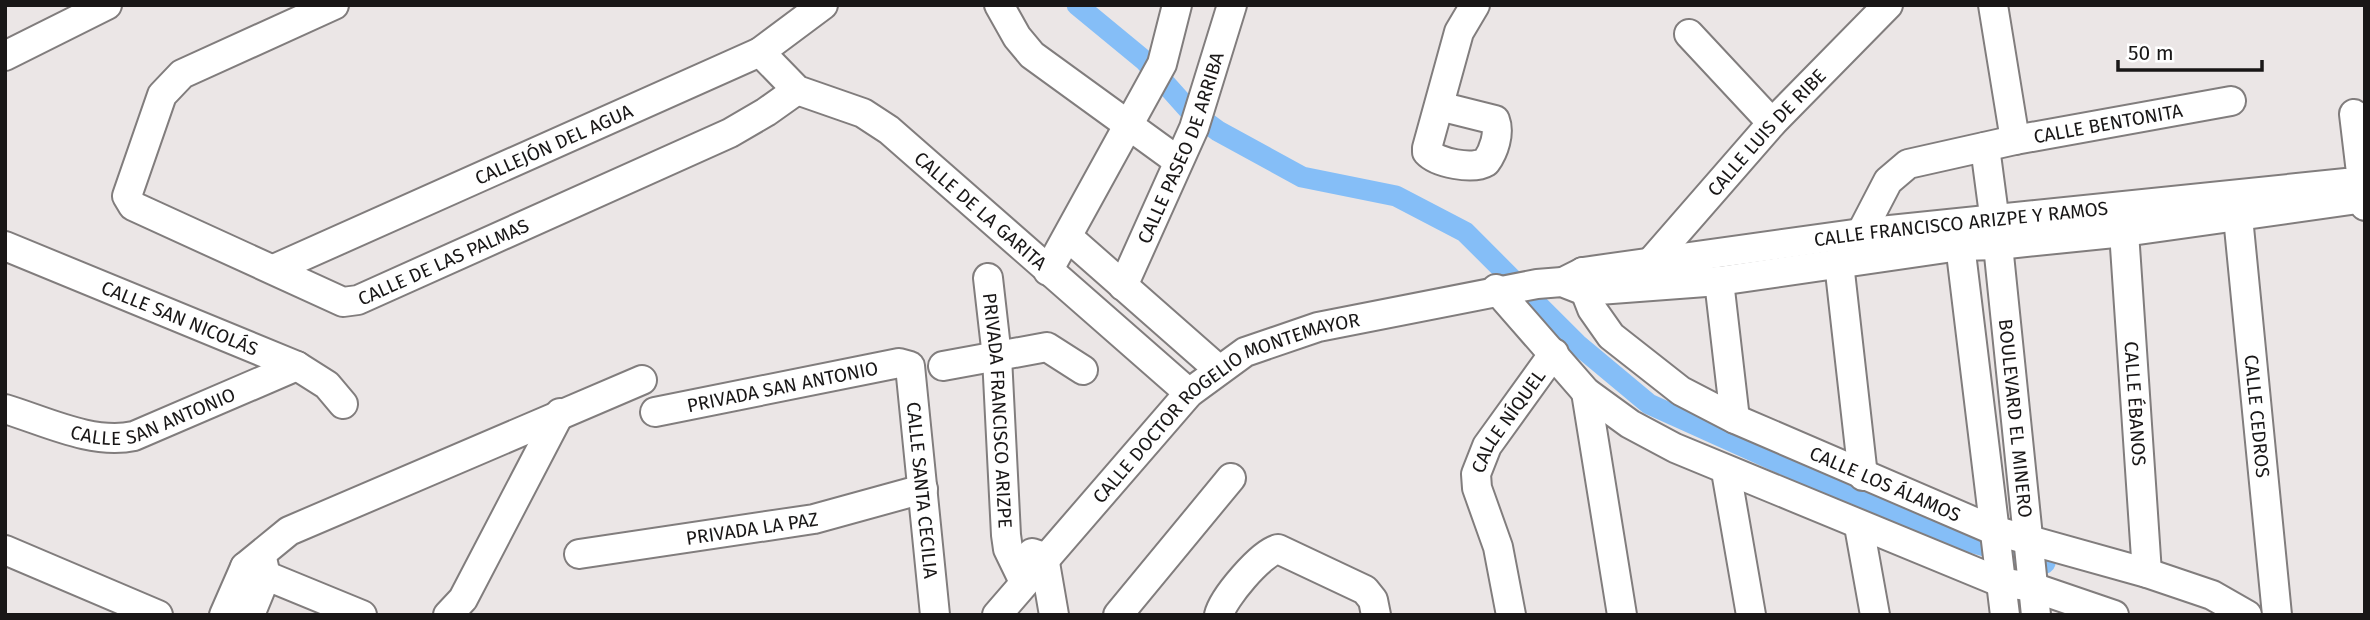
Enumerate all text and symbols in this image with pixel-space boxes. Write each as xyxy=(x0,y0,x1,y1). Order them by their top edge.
scale bar xyxy=(2118,28,2262,72)
text: 50 m xyxy=(2128,40,2174,66)
street label: CALLE PASEO DE ARRIBA xyxy=(1133,49,1229,247)
street label: CALLE LUIS DE RIBE xyxy=(1703,64,1831,201)
street label: CALLEJÓN DEL AGUA xyxy=(471,99,636,190)
street label: CALLE BENTONITA xyxy=(2032,99,2185,148)
street label: CALLE DE LA GARITA xyxy=(910,147,1051,275)
street label: CALLE FRANCISCO ARIZPE Y RAMOS xyxy=(1812,197,2109,251)
street label: CALLE DE LAS PALMAS xyxy=(354,214,533,311)
street label: CALLE SAN NICOLÁS xyxy=(98,276,262,361)
street label: PRIVADA FRANCISCO ARIZPE xyxy=(978,292,1017,529)
street label: CALLE DOCTOR ROGELIO MONTEMAYOR xyxy=(1088,308,1362,508)
street label: BOULEVARD EL MINERO xyxy=(1994,318,2037,519)
street label: CALLE ÉBANOS xyxy=(2119,341,2151,467)
street label: CALLE CEDROS xyxy=(2240,353,2274,479)
street label: PRIVADA SAN ANTONIO xyxy=(685,356,880,417)
street label: CALLE NÍQUEL xyxy=(1467,365,1551,476)
street label: CALLE SAN ANTONIO xyxy=(68,383,239,450)
street label: CALLE SANTA CECILIA xyxy=(902,401,942,580)
street label: CALLE LOS ÁLAMOS xyxy=(1806,442,1964,527)
street label: PRIVADA LA PAZ xyxy=(684,507,820,550)

